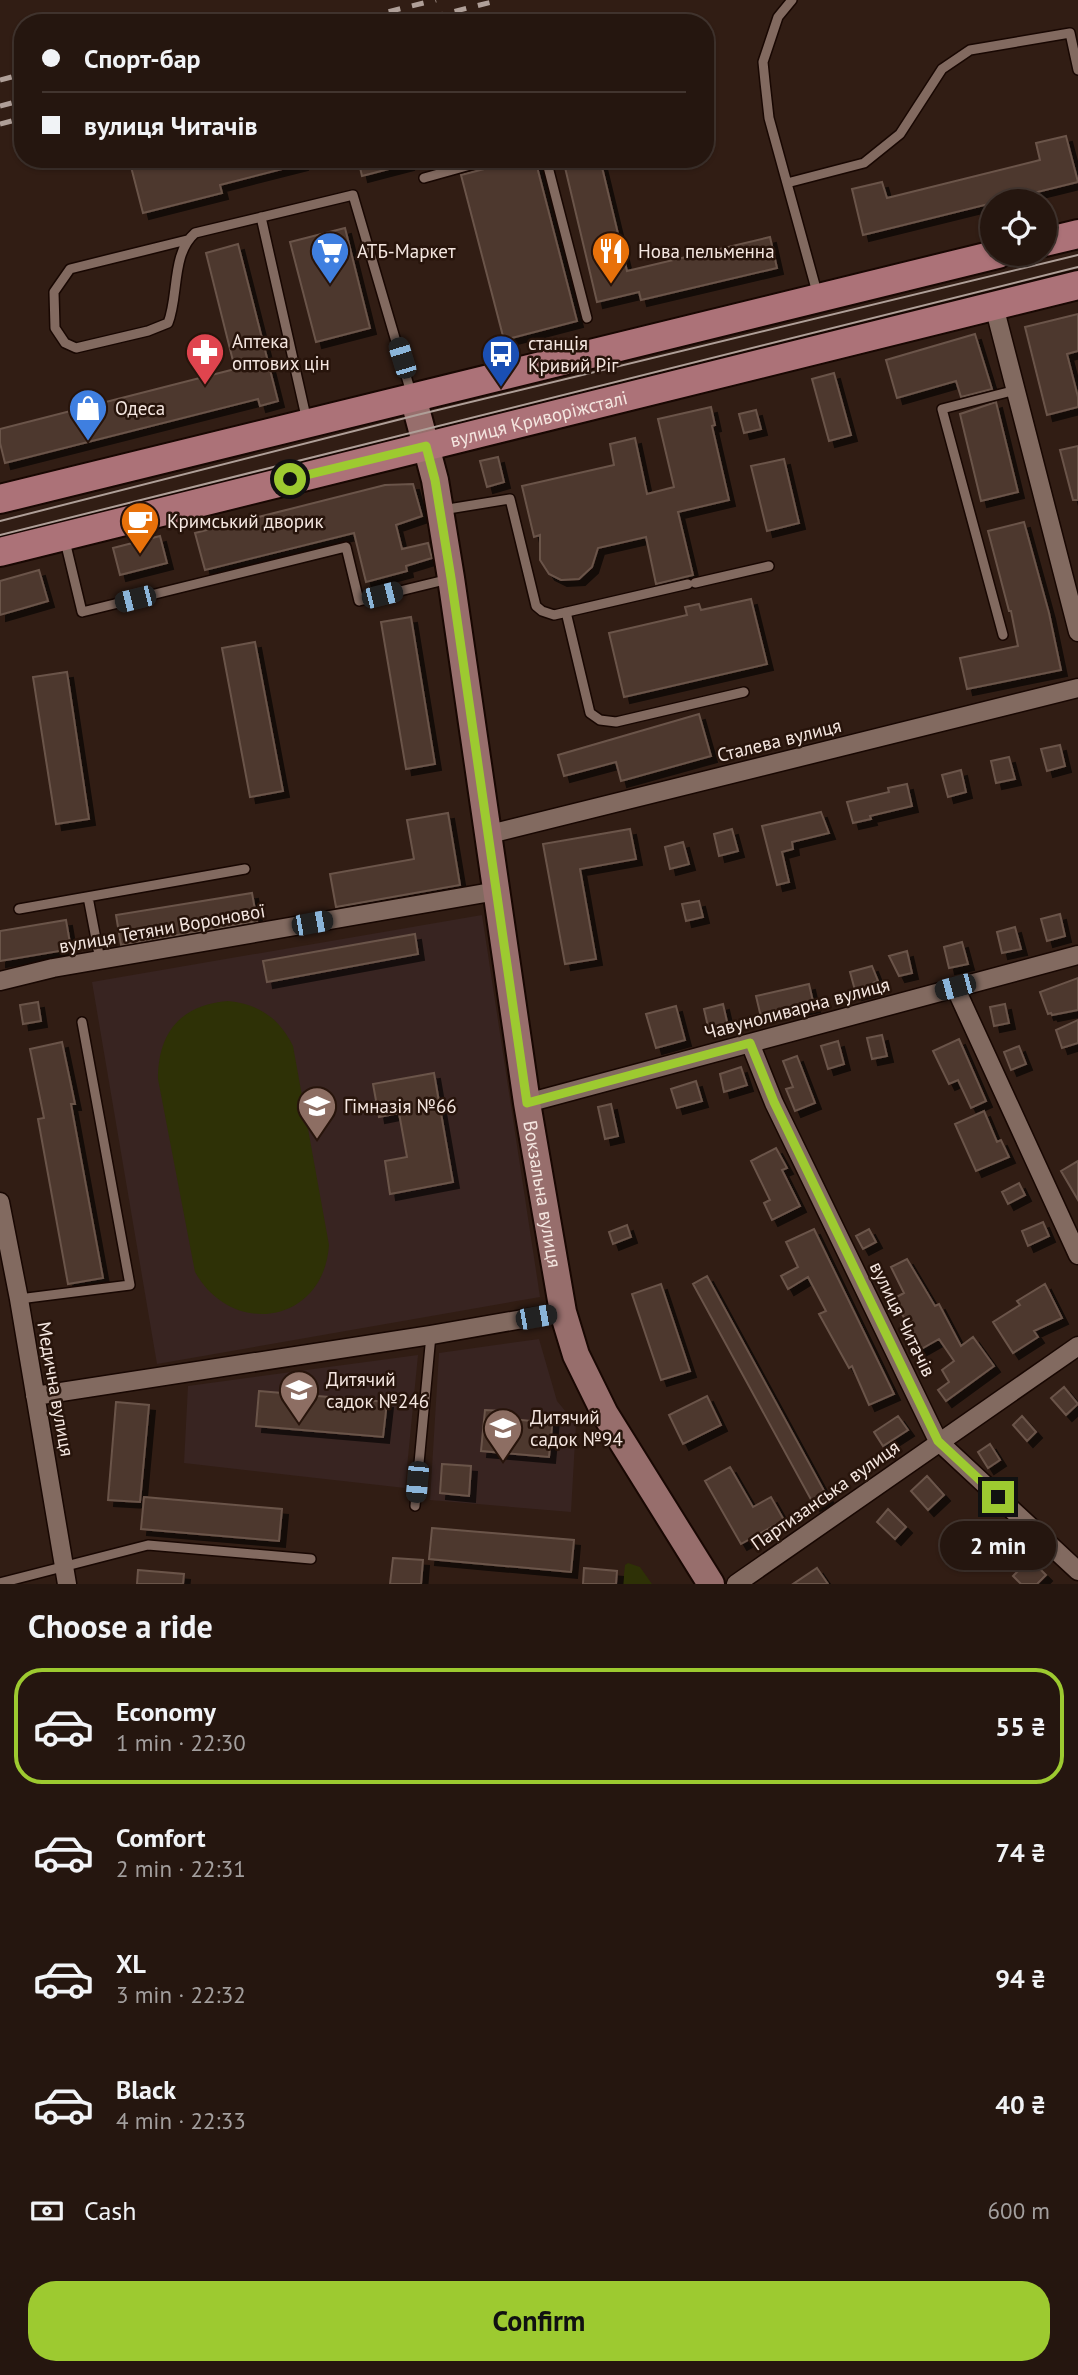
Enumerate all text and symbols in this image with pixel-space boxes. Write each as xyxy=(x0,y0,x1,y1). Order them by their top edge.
text: Спорт-бар xyxy=(84,42,201,75)
text: вулиця Читачів xyxy=(84,109,258,142)
map controls xyxy=(980,189,1057,266)
button: locate xyxy=(980,189,1057,266)
supermarket icon: АТБ-Маркет xyxy=(309,230,351,285)
restaurant icon: Нова пельменна xyxy=(590,230,632,285)
place label: АТБ-Маркет xyxy=(357,239,456,263)
place label: Нова пельменна xyxy=(638,239,775,263)
place label: Аптека оптових цін xyxy=(232,329,330,375)
pharmacy icon: Аптека оптових цін xyxy=(184,331,226,386)
place label: станція Кривий Ріг xyxy=(528,331,619,377)
bus stop icon: станція Кривий Ріг xyxy=(480,333,522,388)
car xyxy=(386,335,419,381)
street label: вулиця Криворіжсталі xyxy=(447,385,630,452)
shop icon: Одеса xyxy=(67,387,109,442)
place label: Одеса xyxy=(115,396,165,420)
route start xyxy=(274,463,306,495)
cafe icon: Кримський дворик xyxy=(119,500,161,555)
place label: Кримський дворик xyxy=(167,509,323,533)
car xyxy=(360,580,405,610)
car xyxy=(113,584,158,614)
street label: Сталева вулиця xyxy=(714,713,844,767)
street label: вулиця Тетяни Воронової xyxy=(57,898,267,958)
car xyxy=(290,909,335,937)
car xyxy=(932,971,979,1003)
street label: Чавуноливарна вулиця xyxy=(702,972,892,1044)
school or university icon: Гімназія №66 xyxy=(296,1085,338,1140)
place label: Гімназія №66 xyxy=(344,1094,457,1118)
street label: Вокзальна вулиця xyxy=(518,1119,567,1269)
street label: вулиця Читачів xyxy=(865,1257,941,1381)
car xyxy=(514,1303,559,1331)
street label: Медична вулиця xyxy=(32,1320,80,1458)
place label: Дитячий садок №246 xyxy=(326,1367,429,1413)
school or university icon: Дитячий садок №246 xyxy=(278,1369,320,1424)
place label: Дитячий садок №94 xyxy=(530,1405,623,1451)
school or university icon: Дитячий садок №94 xyxy=(482,1407,524,1462)
street label: Партизанська вулиця xyxy=(746,1435,904,1555)
car xyxy=(405,1460,430,1504)
route end xyxy=(982,1481,1014,1513)
callout: 2 min xyxy=(940,1522,1056,1570)
text: 2 min xyxy=(970,1531,1026,1560)
text: Choose a ride xyxy=(28,1605,213,1647)
icon: car xyxy=(32,1695,95,1758)
text: Economy xyxy=(116,1695,216,1728)
text: 55 ₴ xyxy=(995,1710,1046,1743)
text: 1 min · 22:30 xyxy=(116,1728,246,1757)
icon: car xyxy=(32,1821,95,1884)
text: Comfort xyxy=(116,1821,206,1854)
text: 74 ₴ xyxy=(995,1836,1046,1869)
text: 2 min · 22:31 xyxy=(116,1854,246,1883)
icon: car xyxy=(32,1947,95,2010)
text: XL xyxy=(116,1947,146,1980)
text: 94 ₴ xyxy=(995,1962,1046,1995)
text: 3 min · 22:32 xyxy=(116,1980,246,2009)
icon: car xyxy=(32,2073,95,2136)
text: Black xyxy=(116,2073,176,2106)
text: 40 ₴ xyxy=(995,2088,1046,2121)
text: 4 min · 22:33 xyxy=(116,2106,246,2135)
icon: cash xyxy=(28,2192,66,2230)
text: Cash xyxy=(84,2194,136,2227)
text: 600 m xyxy=(988,2196,1050,2225)
button: Confirm xyxy=(28,2281,1050,2361)

